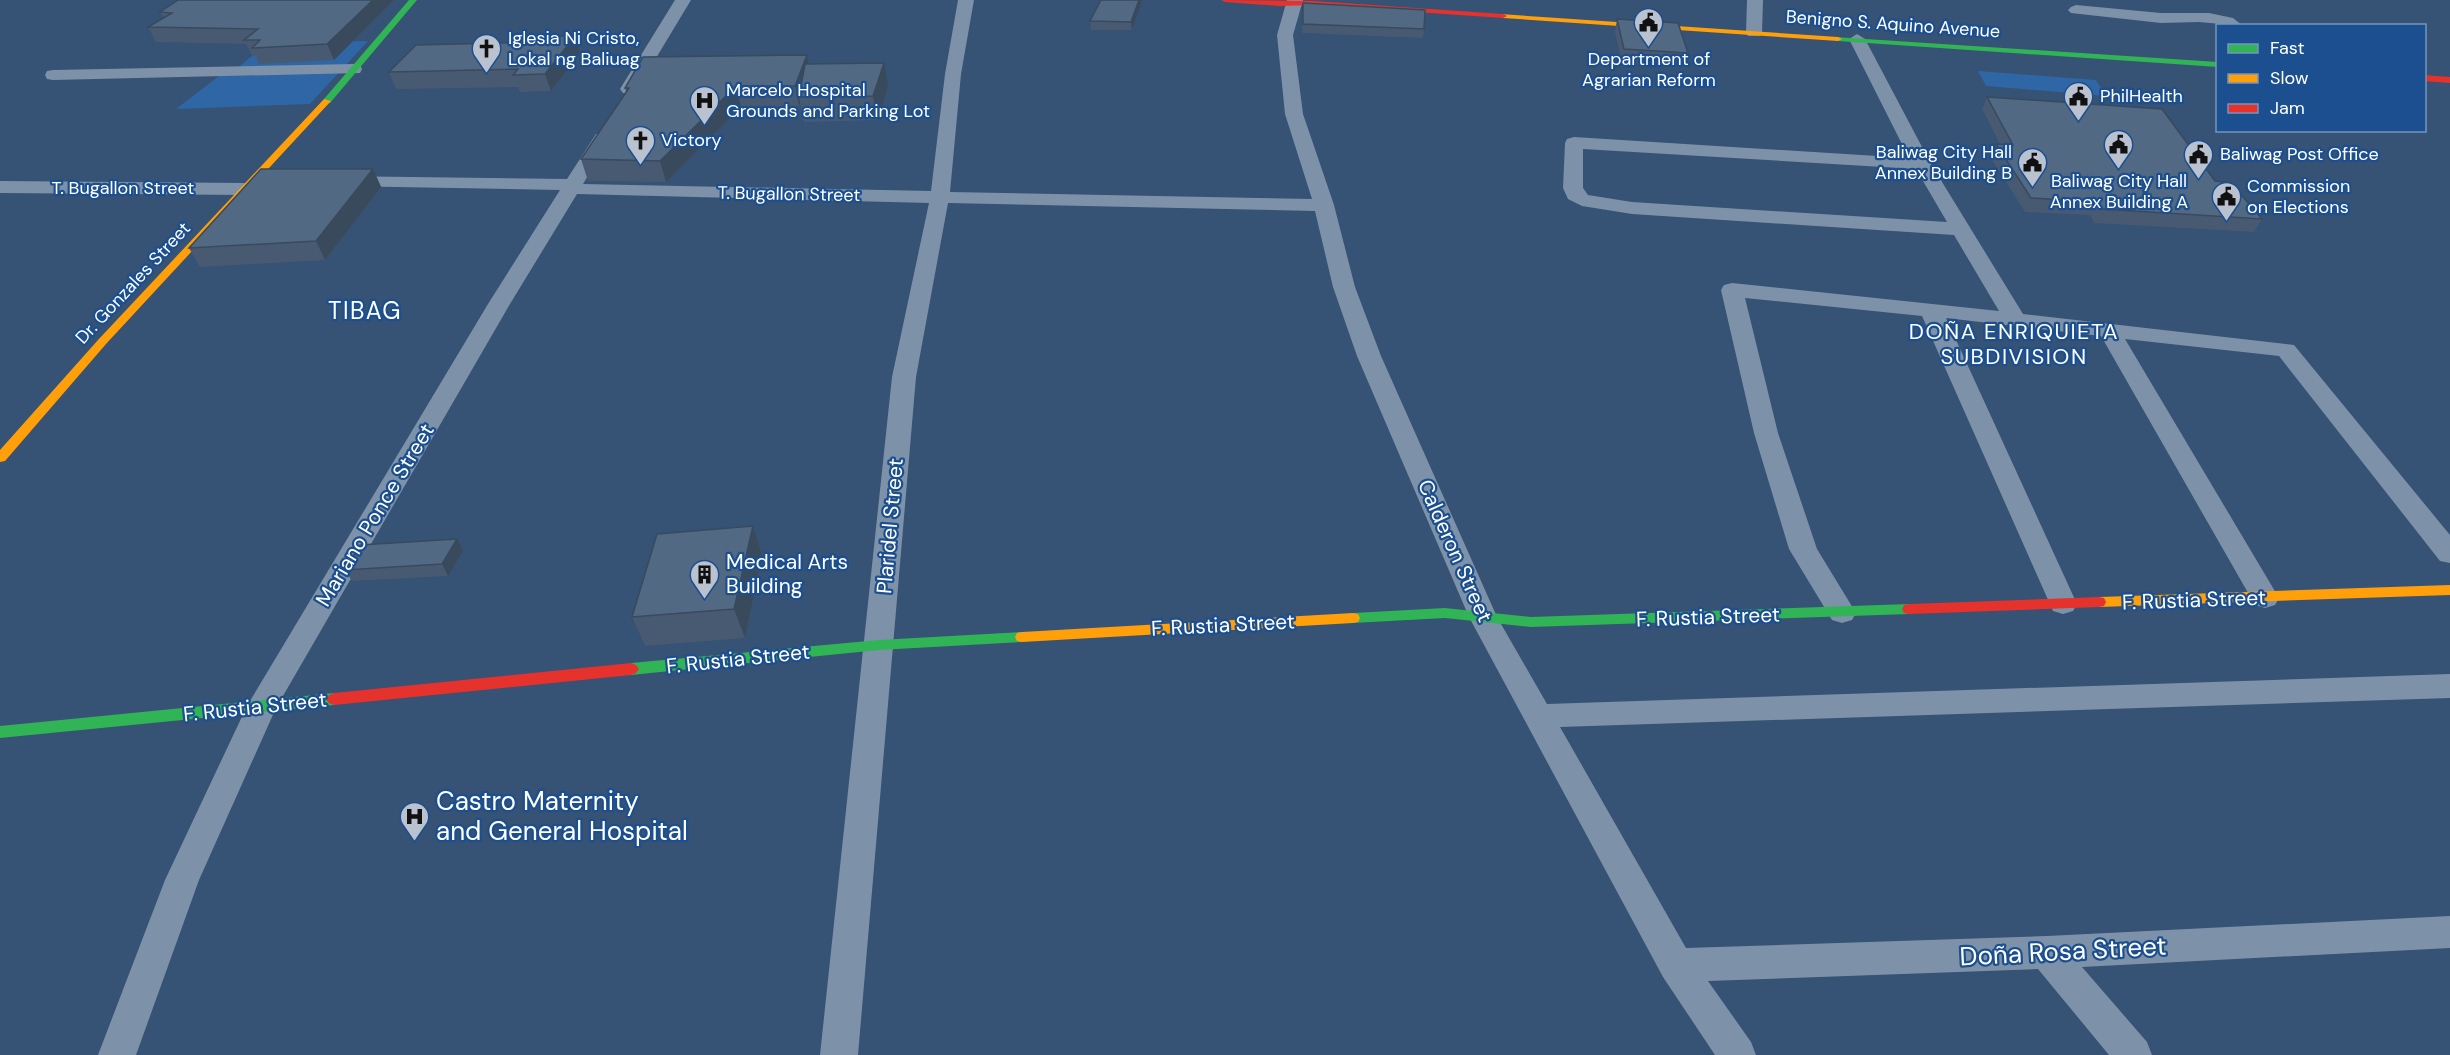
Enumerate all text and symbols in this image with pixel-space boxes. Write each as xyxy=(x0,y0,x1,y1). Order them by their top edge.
street label: Benigno S. Aquino Avenue xyxy=(1785,5,2001,43)
public building icon: Department of Agrarian Reform xyxy=(1633,6,1665,48)
legend xyxy=(2216,24,2426,132)
place label: Iglesia Ni Cristo, Lokal ng Baliuag xyxy=(508,26,640,71)
church icon: Iglesia Ni Cristo, Lokal ng Baliuag xyxy=(471,32,503,74)
text: Fast xyxy=(2270,36,2305,60)
place label: Department of Agrarian Reform xyxy=(1582,47,1716,92)
text: Slow xyxy=(2270,66,2309,90)
place label: Marcelo Hospital Grounds and Parking Lot xyxy=(726,78,930,123)
public building icon: PhilHealth xyxy=(2063,80,2095,122)
hospital icon: Marcelo Hospital Grounds and Parking Lot xyxy=(689,84,721,126)
place label: PhilHealth xyxy=(2100,84,2183,108)
text: Jam xyxy=(2270,96,2305,120)
church icon: Victory xyxy=(624,124,656,166)
place label: Victory xyxy=(661,128,722,152)
public building icon: Baliwag City Hall Annex Building A xyxy=(2103,128,2135,170)
public building icon: Baliwag Post Office xyxy=(2183,138,2215,180)
place label: Baliwag City Hall Annex Building B xyxy=(1875,140,2012,185)
place label: Baliwag Post Office xyxy=(2220,142,2379,166)
public building icon: Baliwag City Hall Annex Building B xyxy=(2017,146,2049,188)
place label: Baliwag City Hall Annex Building A xyxy=(2050,169,2188,214)
place label: Commission on Elections xyxy=(2247,174,2350,219)
street label: T. Bugallon Street xyxy=(52,176,194,200)
public building icon: Commission on Elections xyxy=(2210,180,2242,222)
street label: T. Bugallon Street xyxy=(717,181,861,207)
street label: Dr. Gonzales Street xyxy=(70,217,196,349)
district label: TIBAG xyxy=(328,295,402,326)
district label: DOÑA ENRIQUIETA SUBDIVISION xyxy=(1909,317,2119,371)
street label: Mariano Ponce Street xyxy=(309,418,441,612)
street label: Plaridel Street xyxy=(870,457,910,595)
street label: Calderon Street xyxy=(1411,475,1499,627)
place label: Medical Arts Building xyxy=(726,548,848,600)
building icon: Medical Arts Building xyxy=(689,558,721,600)
street label: F. Rustia Street xyxy=(2122,583,2266,617)
street label: F. Rustia Street xyxy=(1636,600,1780,634)
street label: F. Rustia Street xyxy=(1150,607,1296,643)
street label: F. Rustia Street xyxy=(665,638,811,680)
street label: F. Rustia Street xyxy=(182,686,328,728)
place label: Castro Maternity and General Hospital xyxy=(436,784,688,848)
hospital icon: Castro Maternity and General Hospital xyxy=(399,800,431,842)
street label: Doña Rosa Street xyxy=(1959,929,2167,973)

